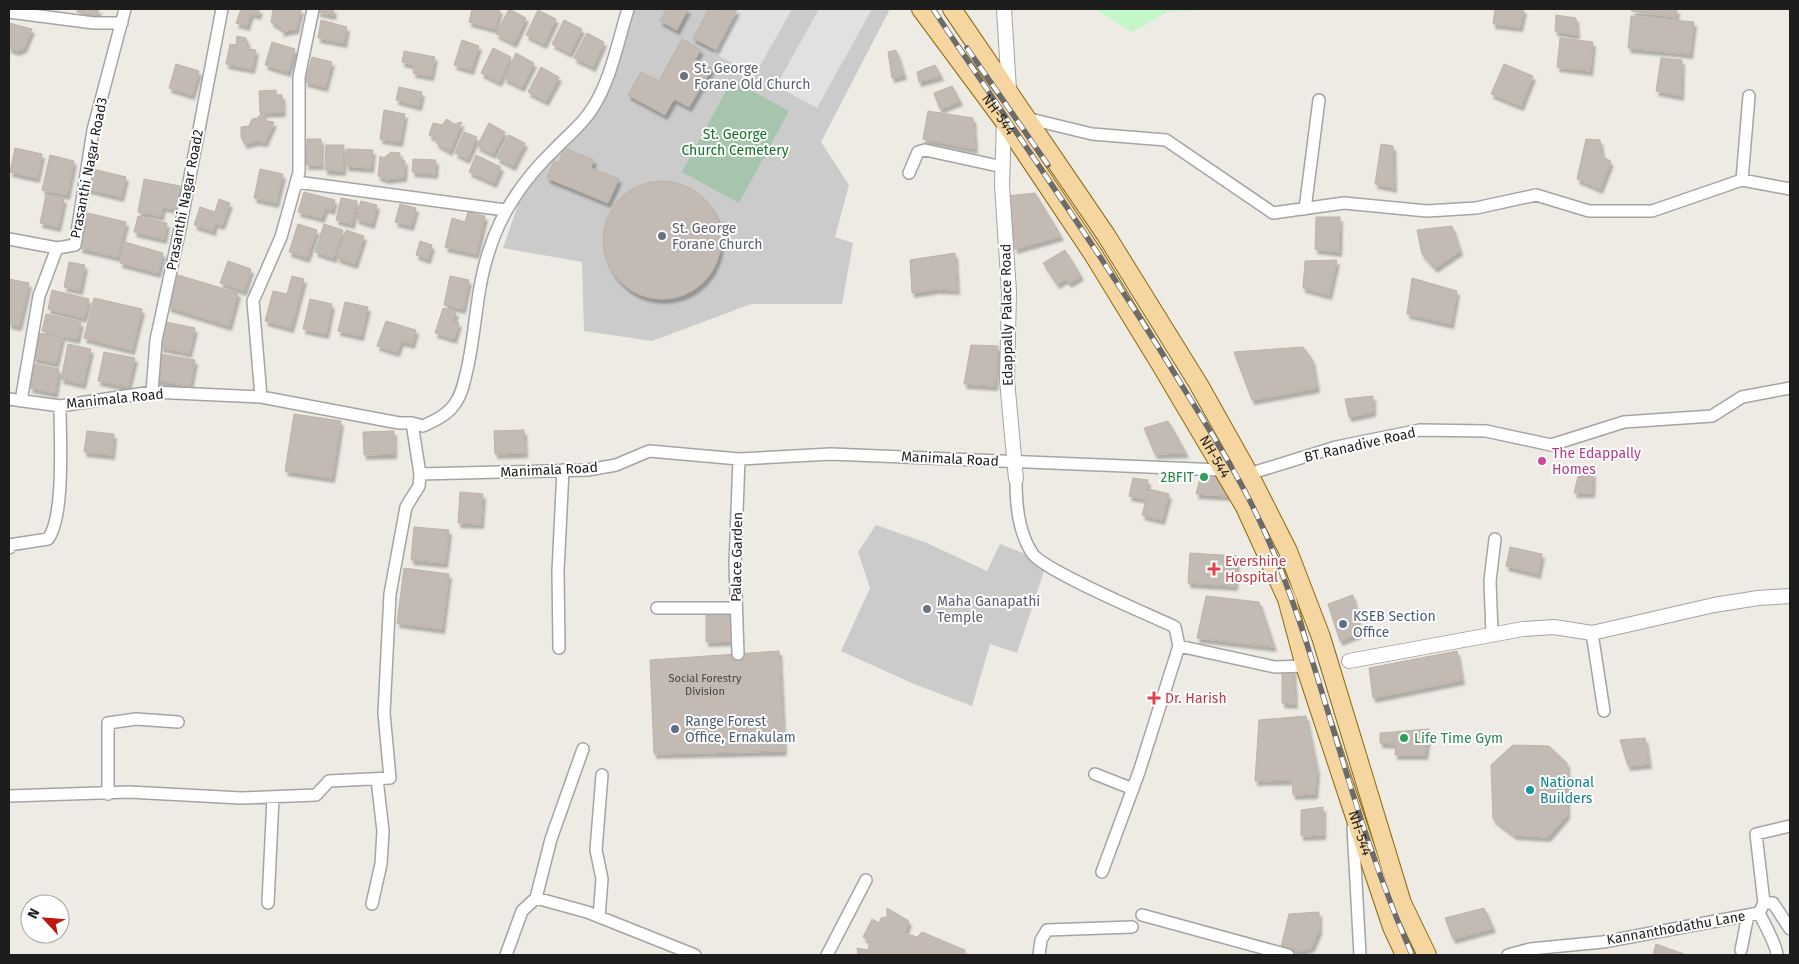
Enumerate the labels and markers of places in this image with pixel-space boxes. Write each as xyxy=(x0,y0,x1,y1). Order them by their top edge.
place label: St. George Forane Old Church xyxy=(694,60,810,93)
marker: St. George Forane Old Church xyxy=(678,70,690,82)
place label: St. George Forane Church xyxy=(672,220,763,253)
marker: St. George Forane Church xyxy=(656,230,668,242)
place label: The Edappally Homes xyxy=(1552,445,1641,478)
marker: The Edappally Homes xyxy=(1536,455,1548,467)
place label: 2BFIT xyxy=(1160,469,1195,486)
marker: 2BFIT xyxy=(1198,471,1210,483)
place label: Evershine Hospital xyxy=(1225,553,1286,586)
marker: Evershine Hospital xyxy=(1207,562,1221,576)
place label: Maha Ganapathi Temple xyxy=(937,593,1040,626)
marker: Maha Ganapathi Temple xyxy=(921,603,933,615)
place label: KSEB Section Office xyxy=(1353,608,1436,641)
marker: KSEB Section Office xyxy=(1337,618,1349,630)
place label: Dr. Harish xyxy=(1165,690,1227,707)
marker: Dr. Harish xyxy=(1147,691,1161,705)
place label: Range Forest Office, Ernakulam xyxy=(685,713,796,746)
marker: Range Forest Office, Ernakulam xyxy=(669,723,681,735)
place label: Life Time Gym xyxy=(1414,730,1503,747)
marker: Life Time Gym xyxy=(1398,732,1410,744)
place label: National Builders xyxy=(1540,774,1594,807)
marker: National Builders xyxy=(1524,784,1536,796)

